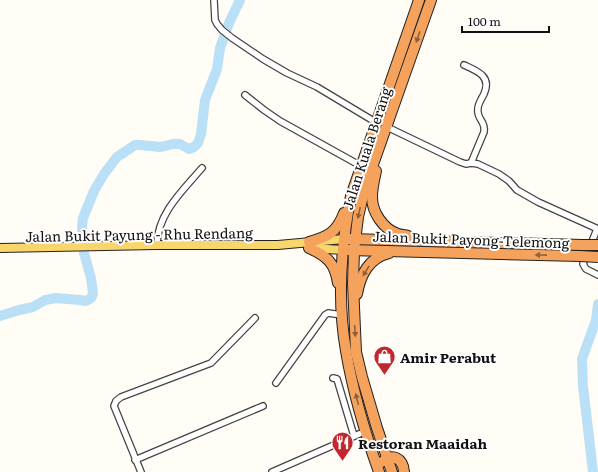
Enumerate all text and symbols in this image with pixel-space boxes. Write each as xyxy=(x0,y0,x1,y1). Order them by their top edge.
scale bar xyxy=(462,8,549,34)
text: 100 m xyxy=(468,12,501,30)
one-way arrow xyxy=(415,31,421,43)
street label: Jalan Kuala Berang xyxy=(337,84,395,212)
one-way arrow xyxy=(356,207,362,219)
street label: Jalan Bukit Payung - Rhu Rendang xyxy=(25,222,253,246)
street label: Jalan Bukit Payong-Telemong xyxy=(372,226,570,252)
one-way arrow xyxy=(534,252,547,258)
one-way arrow xyxy=(362,265,369,277)
one-way arrow xyxy=(351,325,358,337)
shop icon: Amir Perabut xyxy=(371,344,397,377)
place label: Amir Perabut xyxy=(400,347,497,367)
one-way arrow xyxy=(354,393,360,405)
restaurant icon: Restoran Maaidah xyxy=(329,430,355,463)
place label: Restoran Maaidah xyxy=(358,433,488,453)

